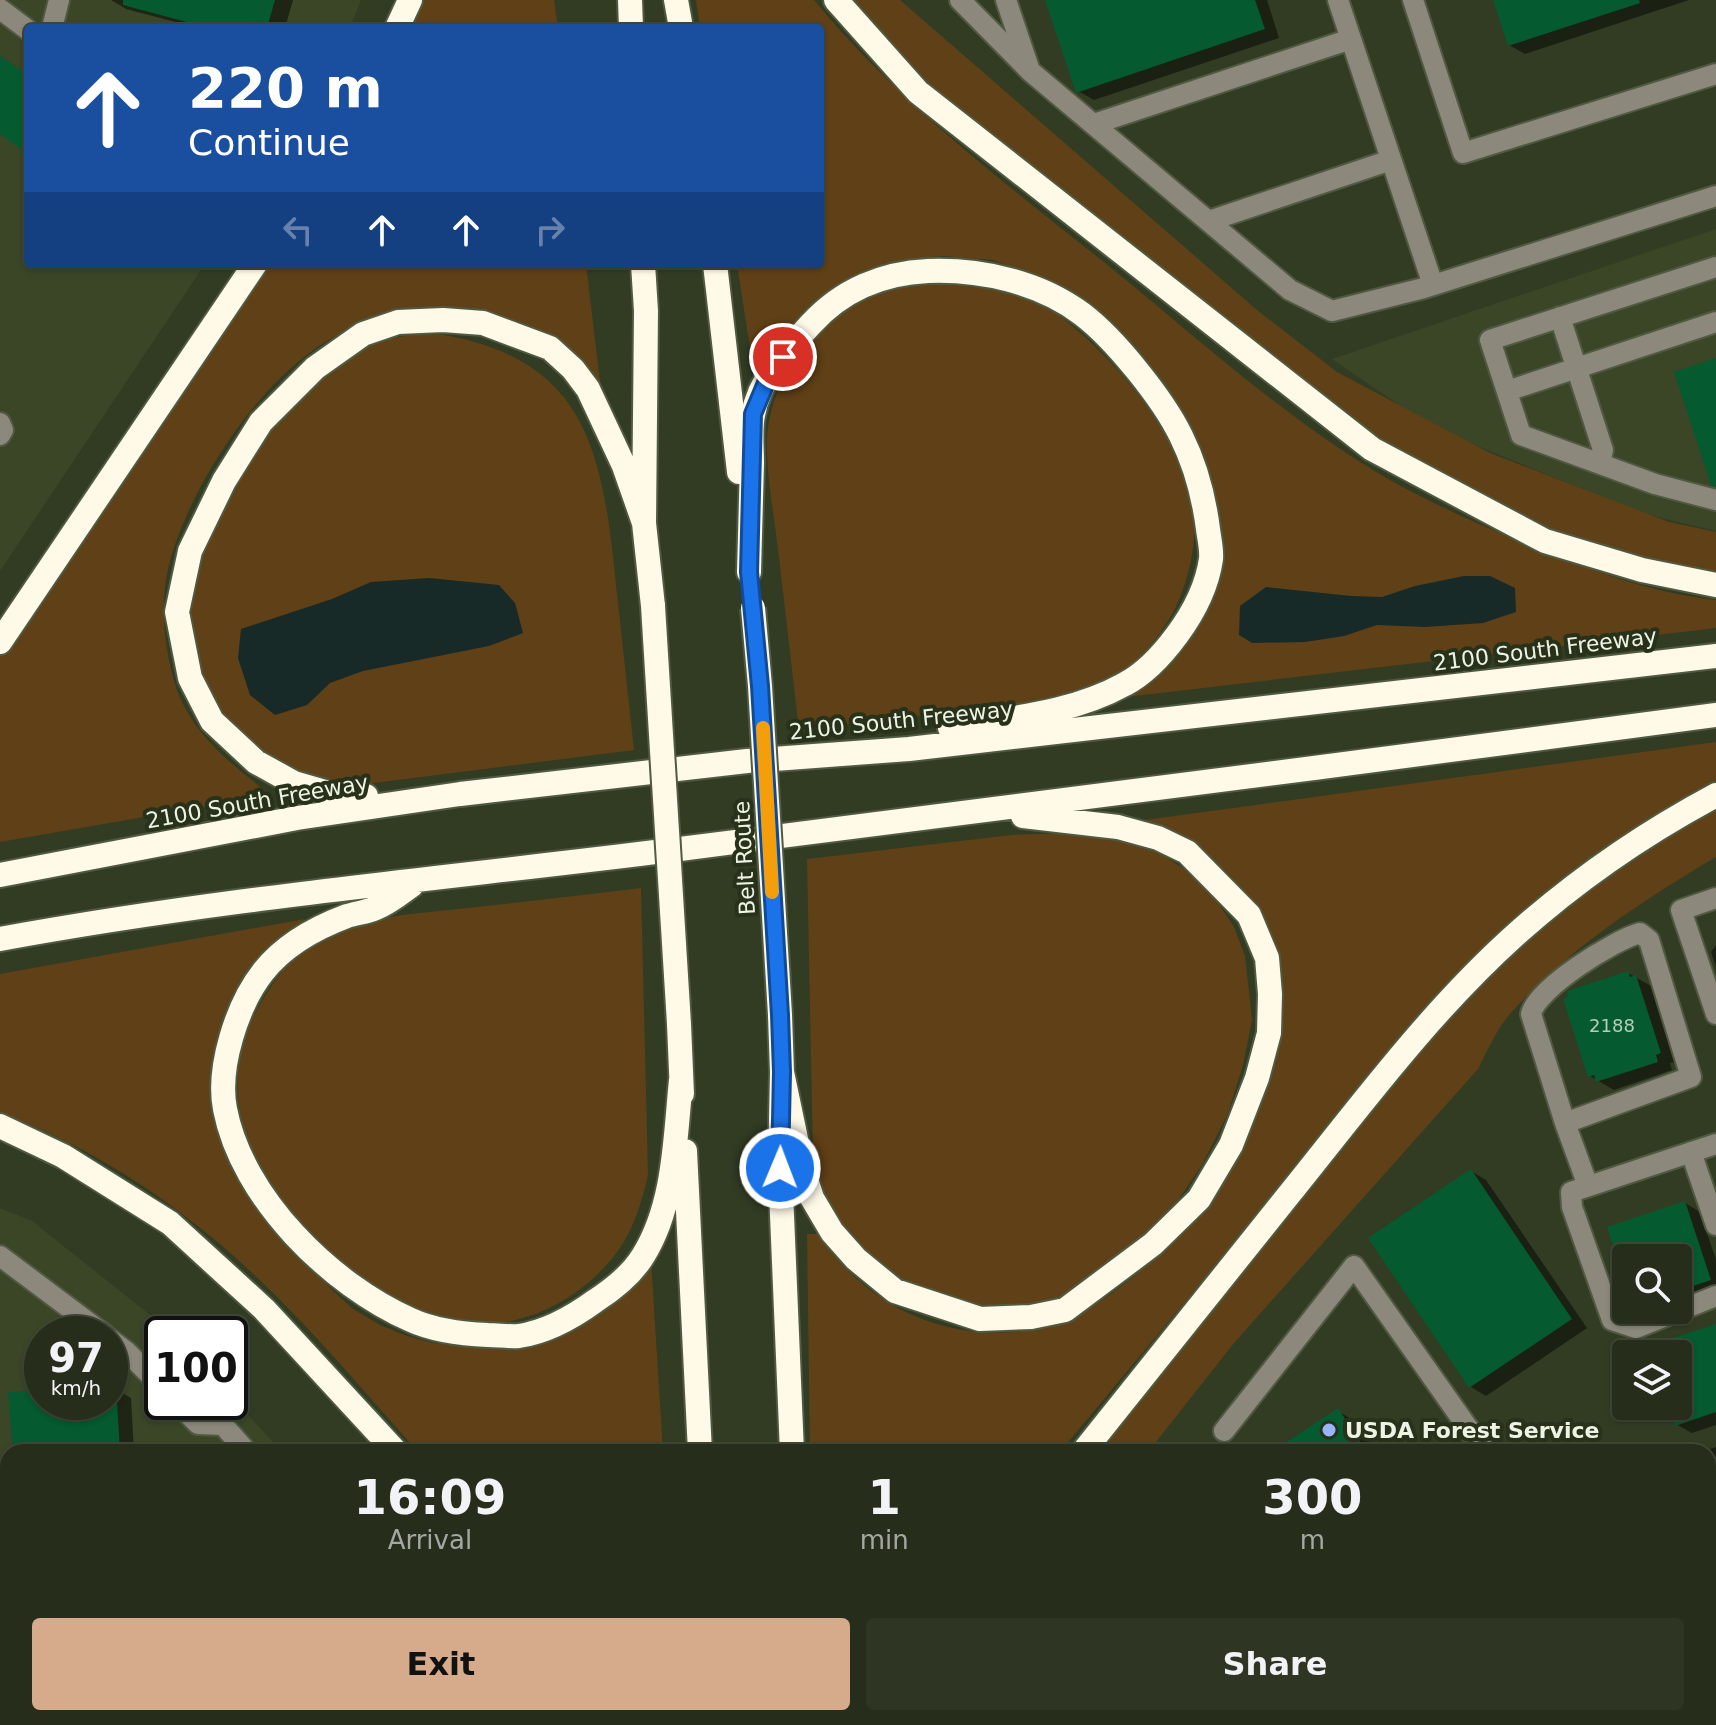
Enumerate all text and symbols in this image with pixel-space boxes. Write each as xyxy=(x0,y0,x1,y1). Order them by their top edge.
text: 220 m xyxy=(188,55,383,120)
icon: ahead xyxy=(56,56,160,160)
text: Continue xyxy=(188,122,350,163)
icon: left xyxy=(276,208,320,252)
icon: ahead xyxy=(360,208,404,252)
icon: ahead xyxy=(444,208,488,252)
icon: right xyxy=(528,208,572,252)
pin xyxy=(749,323,817,391)
icon: arrive xyxy=(761,335,805,379)
street label: 2100 South Freeway xyxy=(1432,623,1658,676)
street label: 2100 South Freeway xyxy=(788,696,1014,745)
street label: 2100 South Freeway xyxy=(144,770,370,833)
street label: Belt Route xyxy=(729,800,760,916)
house number: 2188 xyxy=(1589,1015,1635,1036)
position arrow xyxy=(738,1126,822,1210)
map controls xyxy=(1612,1244,1692,1420)
button: search xyxy=(1612,1244,1692,1324)
speed limit sign: 100 xyxy=(144,1316,248,1420)
text: 97 xyxy=(48,1335,104,1381)
button: layers xyxy=(1612,1340,1692,1420)
text: km/h xyxy=(51,1376,101,1400)
place label: USDA Forest Service xyxy=(1345,1418,1599,1443)
marker: USDA Forest Service xyxy=(1320,1421,1338,1439)
text: 16:09 xyxy=(353,1469,506,1525)
text: 1 xyxy=(868,1469,901,1525)
text: 300 xyxy=(1262,1469,1362,1525)
text: Arrival xyxy=(388,1525,472,1555)
text: min xyxy=(860,1525,909,1555)
text: m xyxy=(1300,1525,1325,1555)
button: Exit xyxy=(32,1618,850,1710)
button: Share xyxy=(866,1618,1684,1710)

